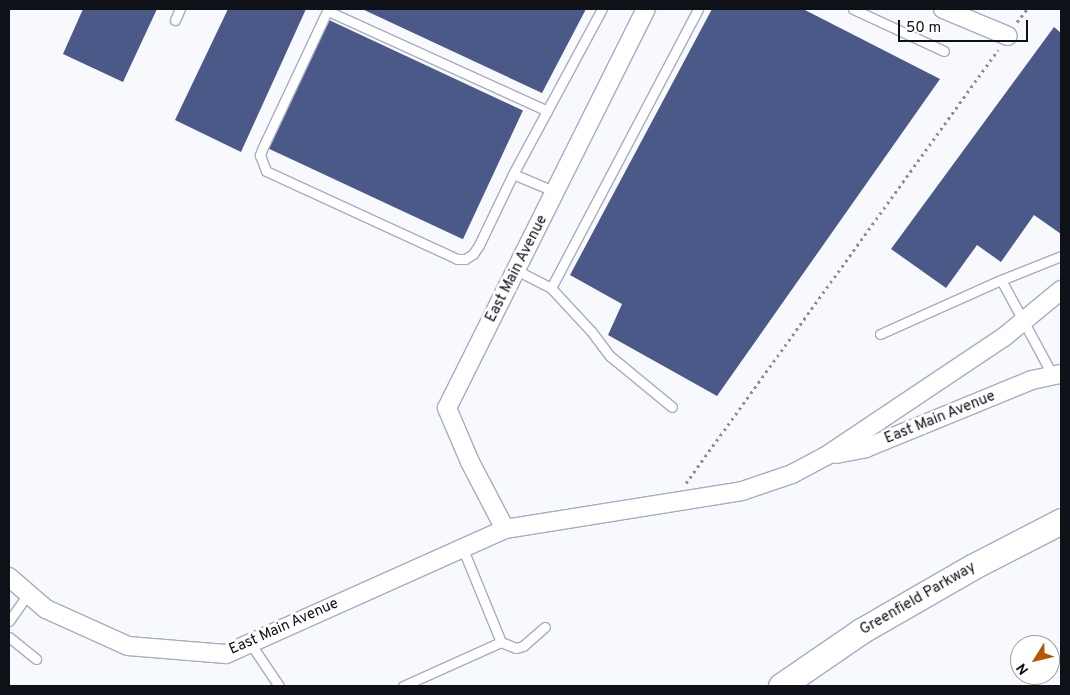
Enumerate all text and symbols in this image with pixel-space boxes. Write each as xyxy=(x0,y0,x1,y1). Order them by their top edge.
scale bar xyxy=(900,10,1030,42)
text: 50 m xyxy=(906,19,941,38)
street label: East Main Avenue xyxy=(482,212,552,326)
street label: East Main Avenue xyxy=(882,387,998,449)
street label: Greenfield Parkway xyxy=(857,559,979,639)
street label: East Main Avenue xyxy=(226,595,342,659)
north arrow xyxy=(1010,635,1060,685)
text: N xyxy=(1013,659,1033,678)

